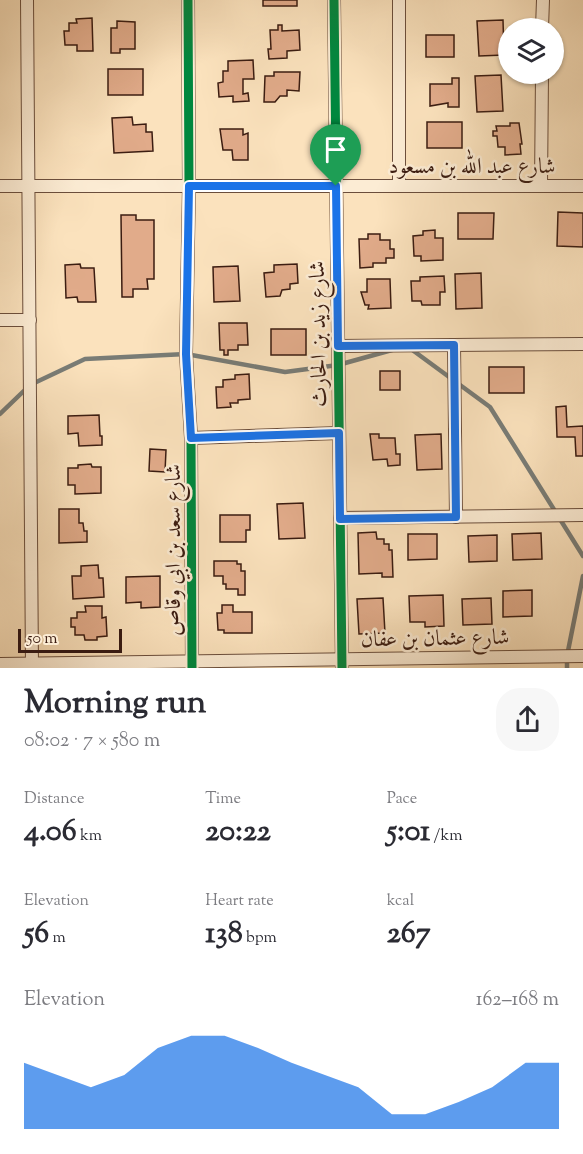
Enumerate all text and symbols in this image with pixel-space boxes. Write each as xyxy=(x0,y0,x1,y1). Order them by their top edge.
map controls xyxy=(498,18,564,84)
button: layers xyxy=(498,18,564,84)
pin xyxy=(310,124,361,186)
icon: arrive xyxy=(319,133,352,166)
street label: شارع عبد الله بن مسعود xyxy=(388,148,556,184)
street label: شارع زيد بن الحارث xyxy=(303,260,337,407)
street label: شارع سعد بن ابي وقاص xyxy=(159,464,191,636)
street label: شارع عثمان بن عفان xyxy=(360,623,510,657)
scale bar xyxy=(18,626,122,654)
text: 50 m xyxy=(27,628,58,651)
text: Morning run xyxy=(24,680,206,728)
button: share xyxy=(496,688,559,751)
text: 08:02 · 7 × 580 m xyxy=(24,727,160,756)
text: Distance xyxy=(24,788,84,811)
text: Time xyxy=(205,788,241,811)
text: Pace xyxy=(387,788,417,811)
text: 4.06 xyxy=(24,811,77,854)
text: 20:22 xyxy=(205,811,271,854)
text: 5:01 xyxy=(387,811,430,854)
text: km xyxy=(77,825,102,848)
text: /km xyxy=(430,825,463,848)
text: Elevation xyxy=(24,890,89,913)
text: Heart rate xyxy=(205,890,274,913)
text: kcal xyxy=(387,890,414,913)
text: 56 xyxy=(24,913,49,956)
text: 138 xyxy=(205,913,243,956)
text: 267 xyxy=(387,913,431,956)
text: m xyxy=(49,927,66,950)
text: bpm xyxy=(243,927,277,950)
text: Elevation xyxy=(24,986,105,1015)
text: 162–168 m xyxy=(476,986,559,1015)

